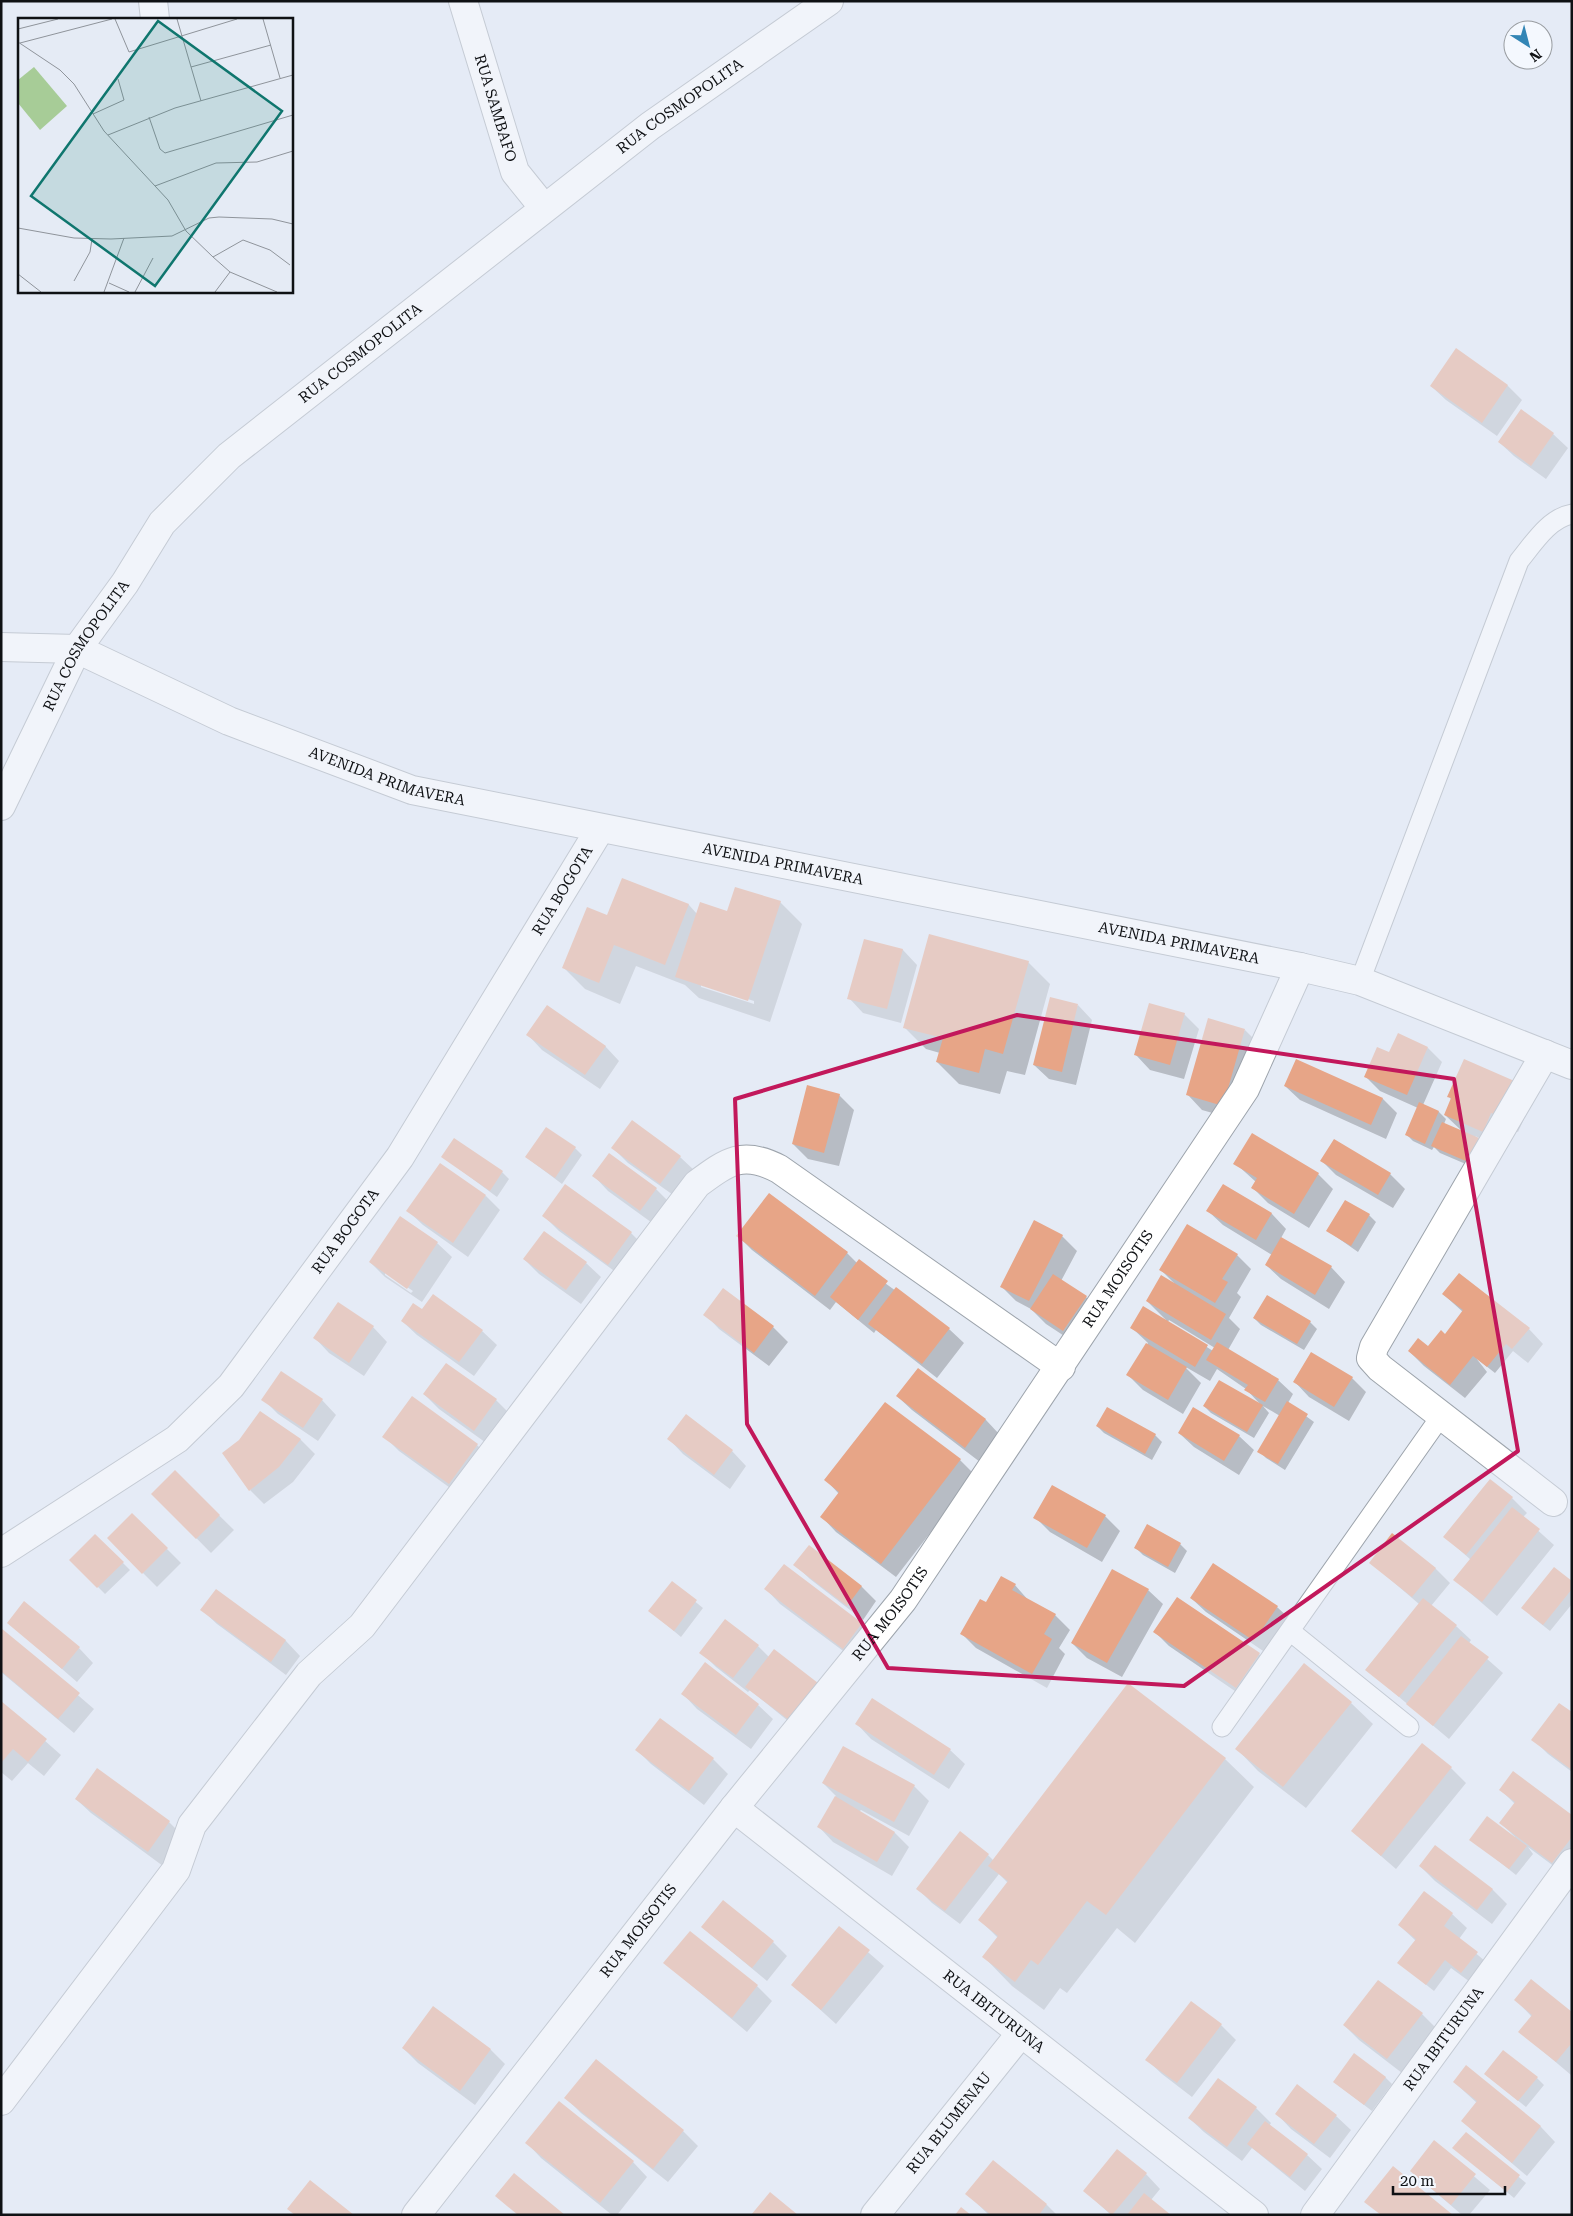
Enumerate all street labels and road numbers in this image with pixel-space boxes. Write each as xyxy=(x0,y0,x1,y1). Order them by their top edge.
street label: RUA SAMBAFO xyxy=(471,52,520,164)
street label: RUA COSMOPOLITA xyxy=(613,55,747,158)
street label: RUA COSMOPOLITA xyxy=(295,299,426,407)
street label: RUA COSMOPOLITA xyxy=(39,576,133,714)
street label: AVENIDA PRIMAVERA xyxy=(306,743,467,809)
street label: AVENIDA PRIMAVERA xyxy=(701,839,865,889)
street label: RUA BOGOTA xyxy=(528,842,597,938)
street label: AVENIDA PRIMAVERA xyxy=(1097,918,1262,968)
street label: RUA BOGOTA xyxy=(308,1185,383,1277)
street label: RUA MOISOTIS xyxy=(1079,1227,1157,1331)
street label: RUA MOISOTIS xyxy=(849,1563,932,1664)
street label: RUA MOISOTIS xyxy=(596,1880,680,1981)
street label: RUA IBITURUNA xyxy=(939,1966,1049,2057)
street label: RUA IBITURUNA xyxy=(1400,1983,1488,2094)
street label: RUA BLUMENAU xyxy=(903,2069,995,2177)

